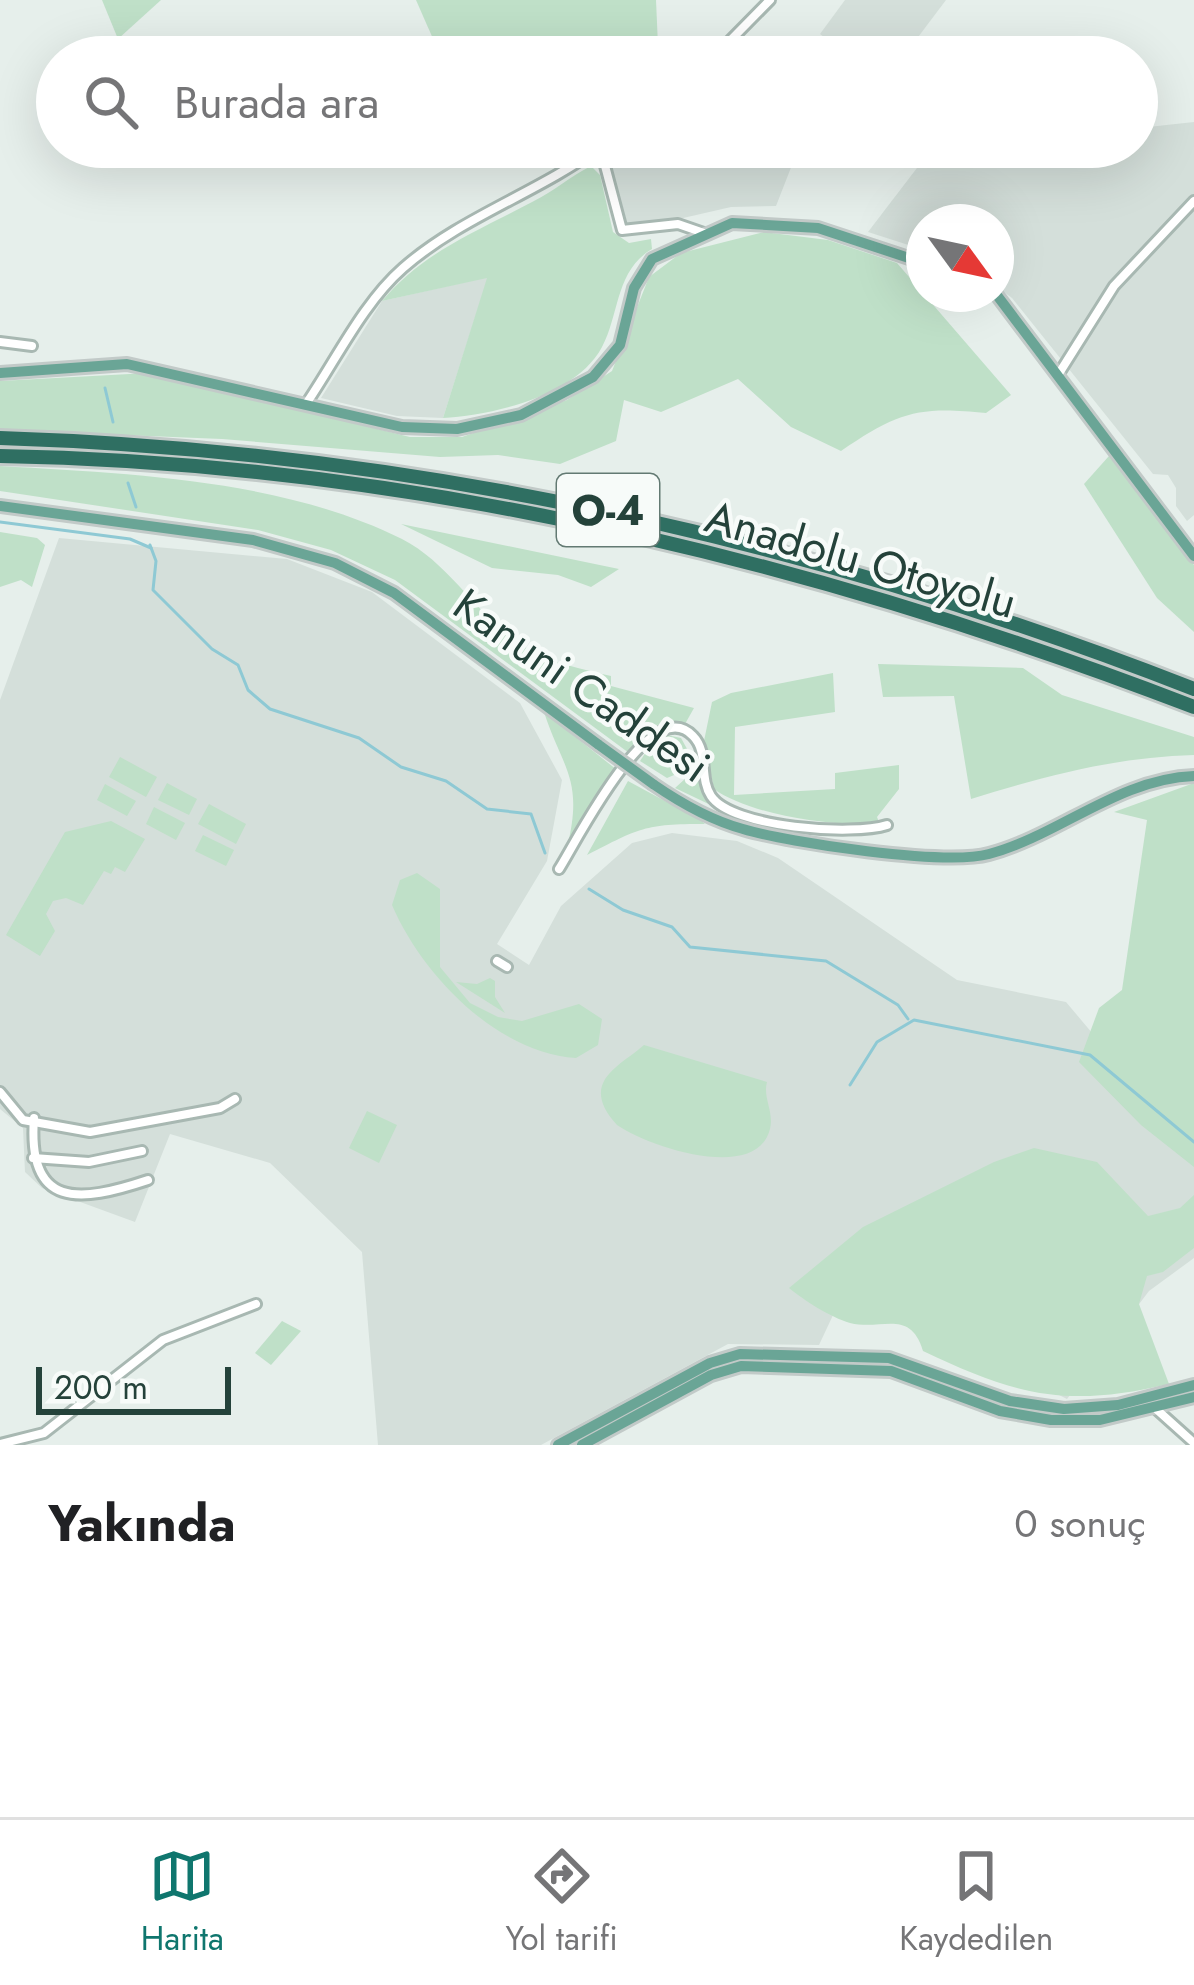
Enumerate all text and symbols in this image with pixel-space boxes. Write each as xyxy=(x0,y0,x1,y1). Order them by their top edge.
search box xyxy=(36,36,1158,168)
icon: search xyxy=(78,69,144,135)
text: Burada ara xyxy=(174,70,379,135)
north arrow xyxy=(906,204,1014,312)
road number: O-4 xyxy=(557,474,659,546)
street label: Anadolu Otoyolu xyxy=(698,484,1024,635)
street label: Kanuni Caddesi xyxy=(440,573,723,798)
scale bar xyxy=(36,1361,231,1414)
text: 200 m xyxy=(54,1364,148,1411)
text: Yakında xyxy=(48,1486,236,1560)
text: 0 sonuç xyxy=(1014,1495,1146,1552)
tab: Harita xyxy=(141,1843,224,1962)
tab: Yol tarifi xyxy=(505,1843,618,1962)
tab: Kaydedilen xyxy=(899,1843,1053,1962)

